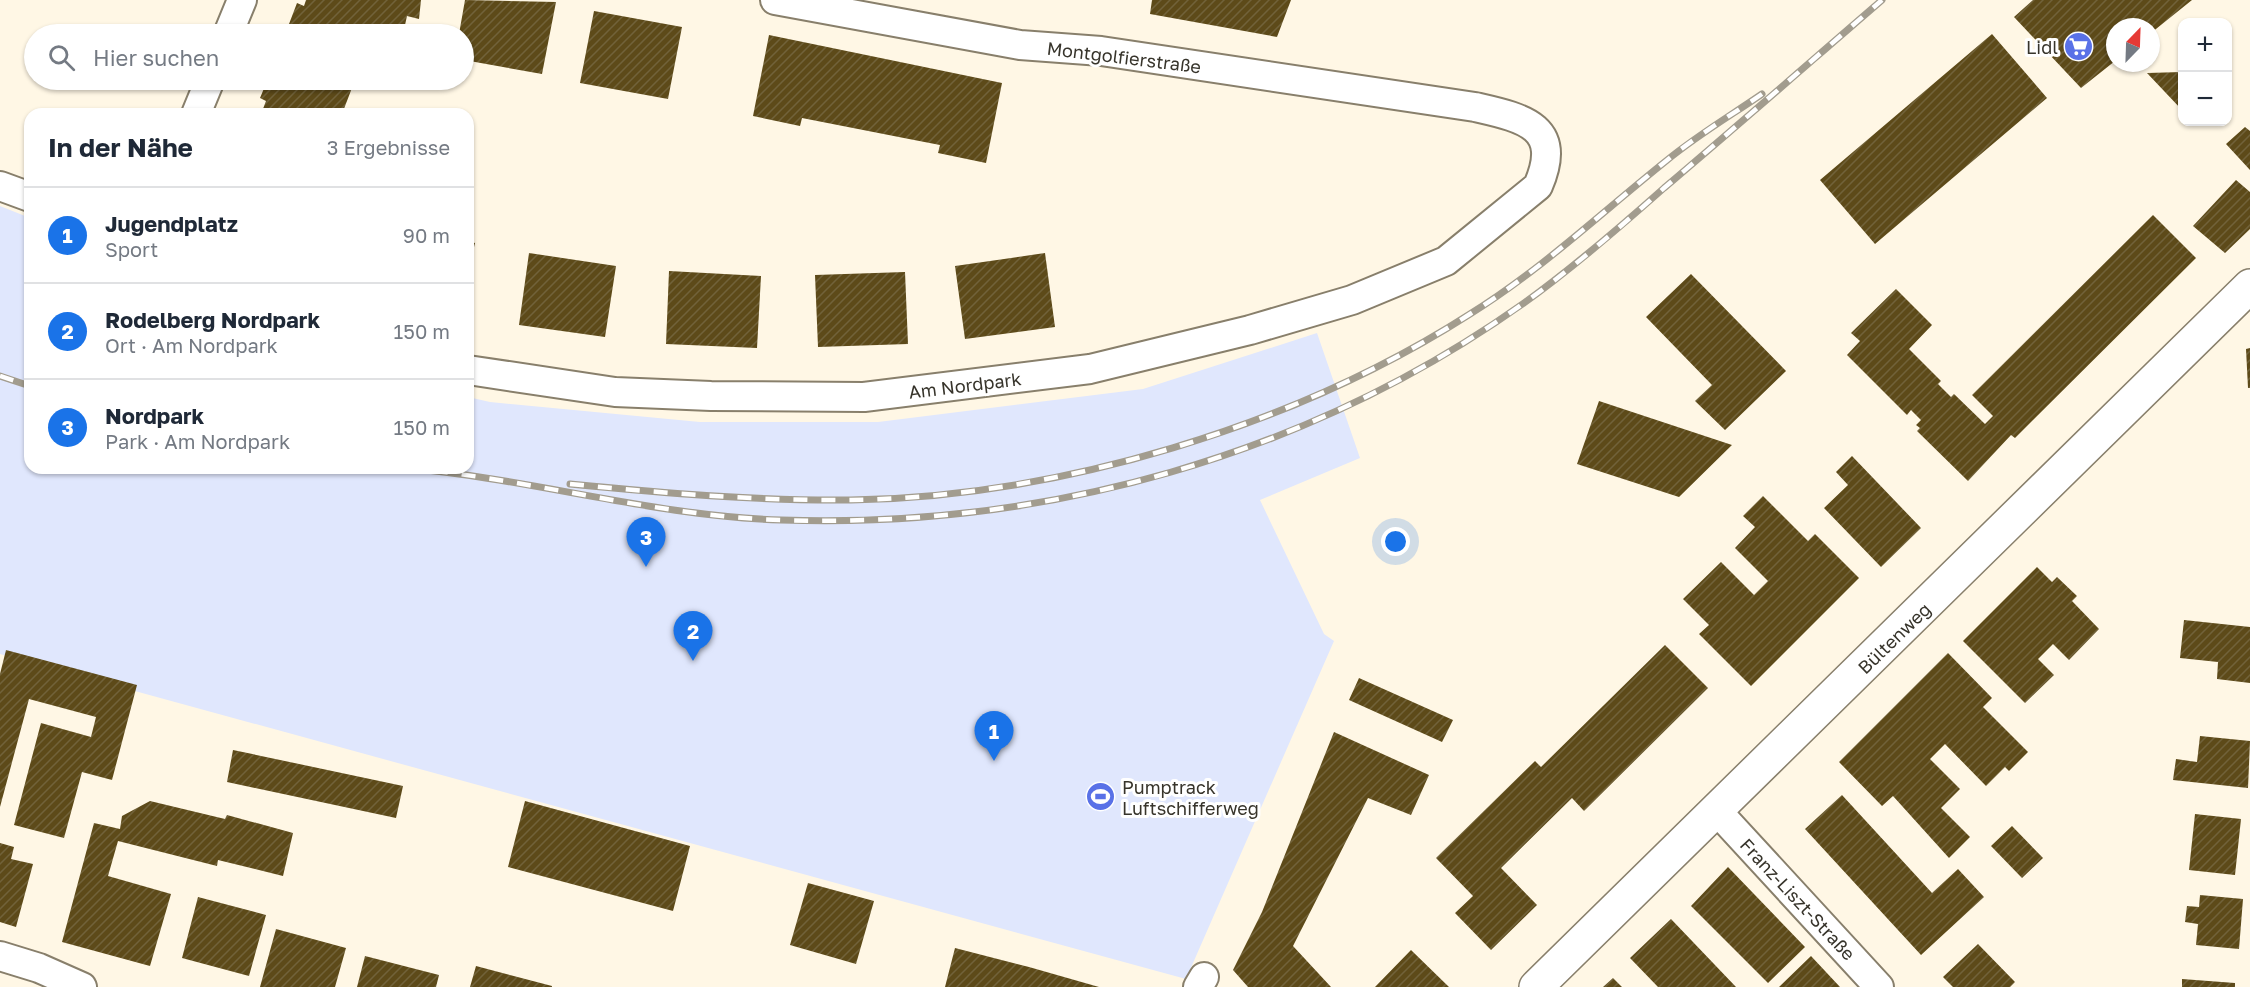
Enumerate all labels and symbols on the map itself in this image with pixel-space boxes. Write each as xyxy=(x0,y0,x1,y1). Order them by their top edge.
north arrow xyxy=(2106,18,2160,72)
supermarket icon: Lidl xyxy=(2063,31,2095,63)
place label: Lidl xyxy=(2026,36,2058,58)
street label: Montgolfierstraße xyxy=(1046,37,1202,77)
street label: Am Nordpark xyxy=(907,367,1023,403)
pin: 3 xyxy=(626,518,666,567)
your location xyxy=(1381,527,1410,556)
street label: Bültenweg xyxy=(1853,598,1935,678)
pin: 2 xyxy=(674,612,712,661)
pin: 1 xyxy=(974,712,1014,761)
place label: Pumptrack Luftschifferweg xyxy=(1122,776,1259,819)
sports icon: Pumptrack Luftschifferweg xyxy=(1085,781,1117,813)
street label: Franz-Liszt-Straße xyxy=(1736,834,1860,964)

